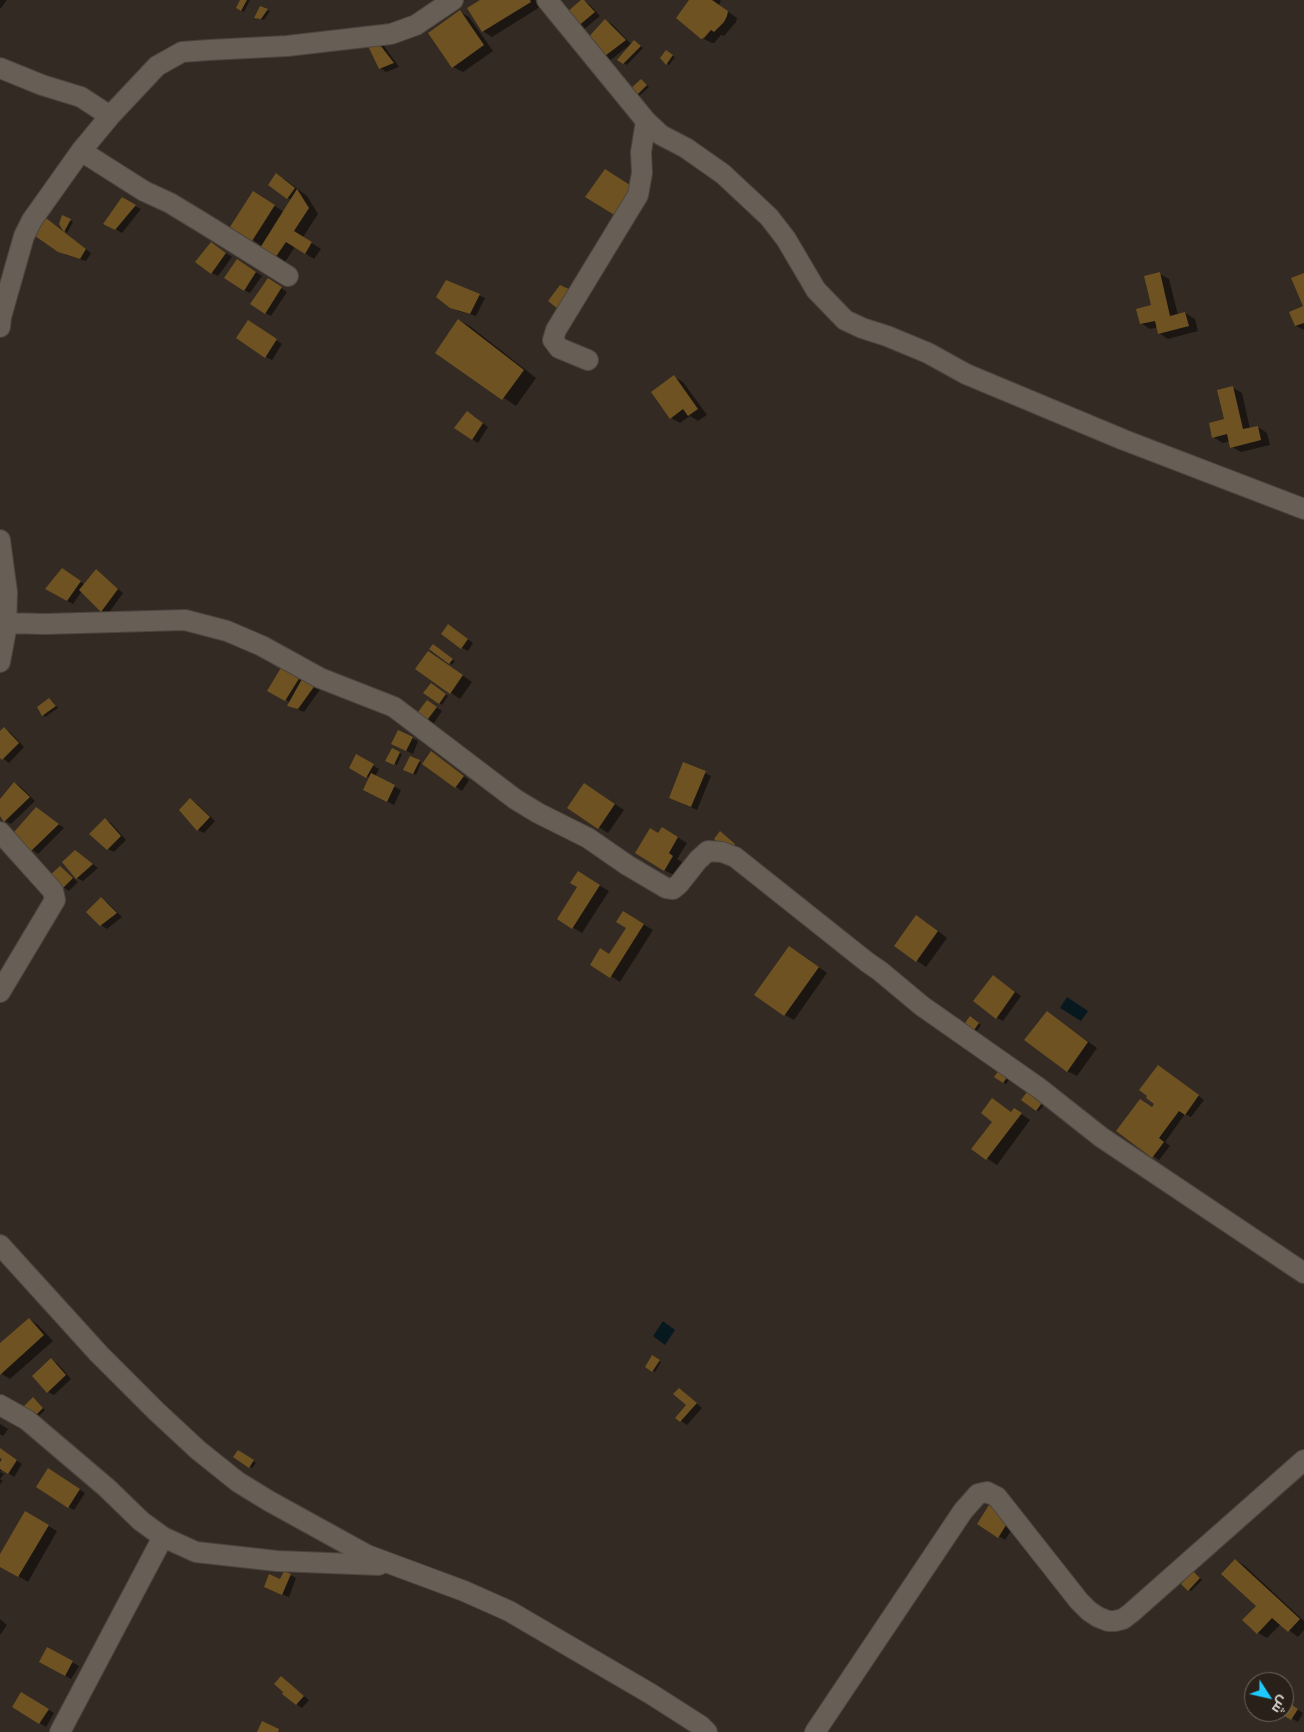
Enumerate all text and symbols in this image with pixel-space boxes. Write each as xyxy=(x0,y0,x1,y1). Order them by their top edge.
north arrow xyxy=(1244,1672,1294,1722)
text: ش xyxy=(1267,1692,1294,1718)

